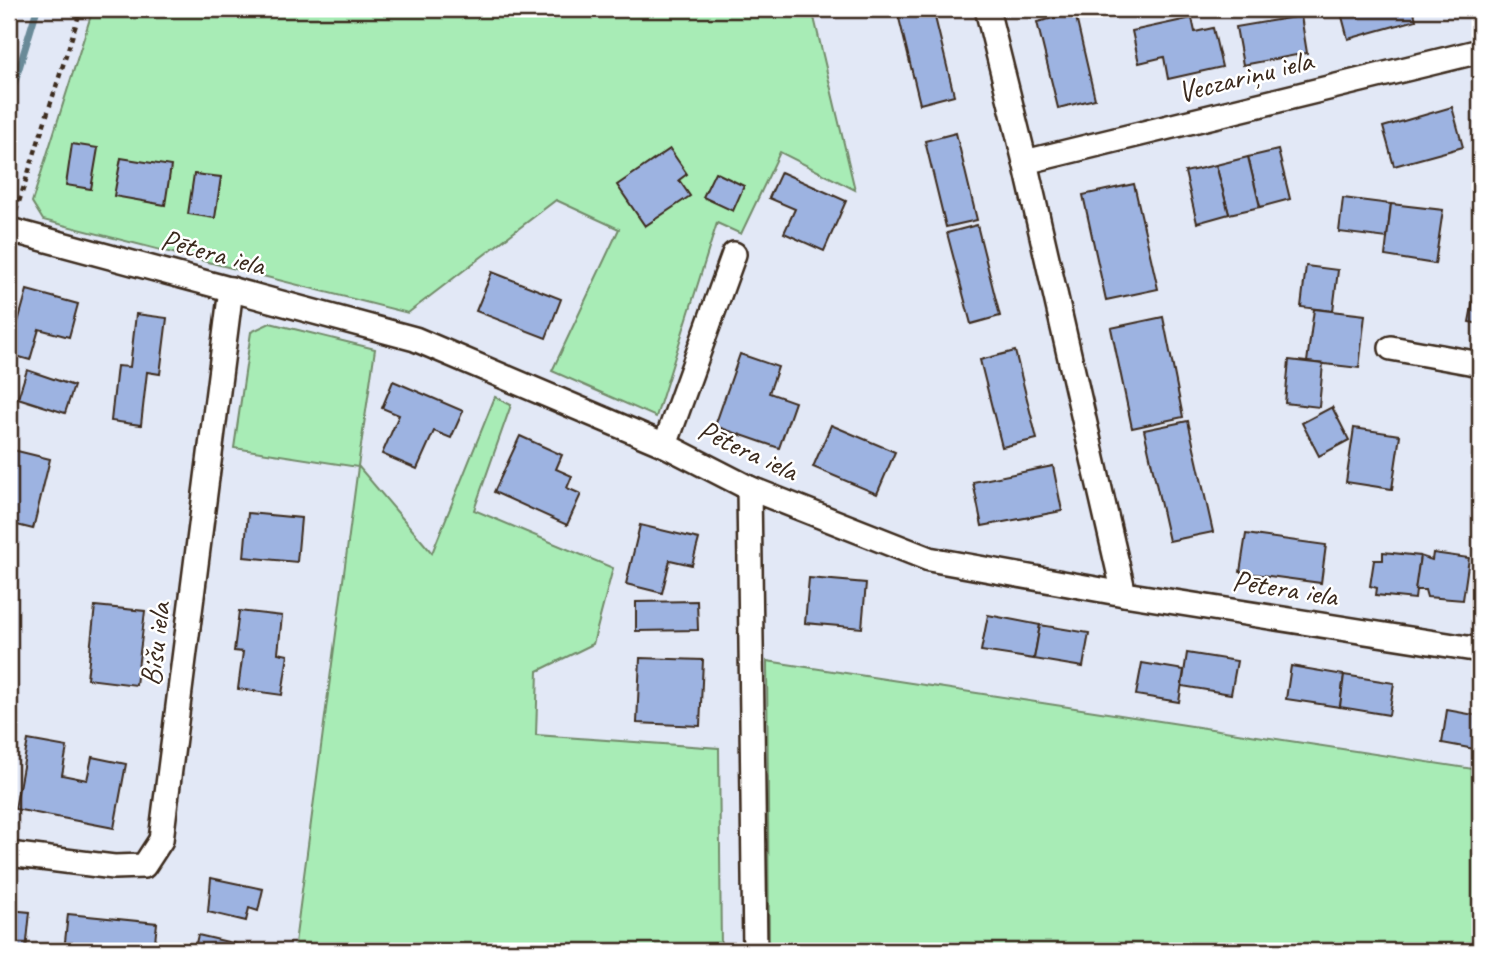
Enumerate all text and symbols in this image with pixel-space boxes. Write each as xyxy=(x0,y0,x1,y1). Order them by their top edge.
street label: Veczariņu iela xyxy=(1174,40,1318,111)
street label: Pētera iela xyxy=(157,220,271,285)
street label: Pētera iela xyxy=(692,410,806,490)
street label: Pētera iela xyxy=(1230,561,1342,615)
street label: Bišu iela xyxy=(131,598,179,688)

